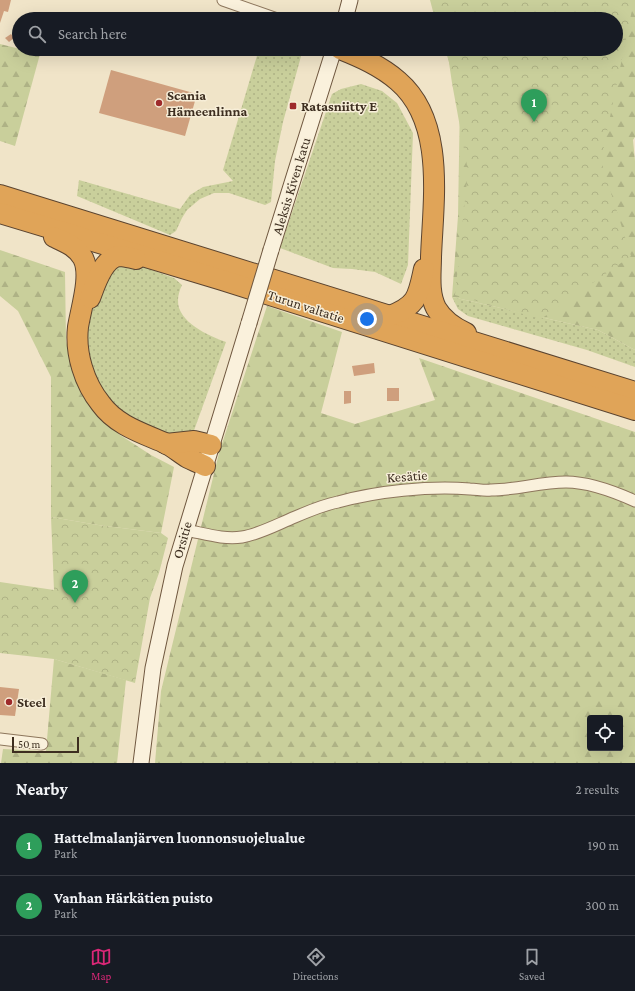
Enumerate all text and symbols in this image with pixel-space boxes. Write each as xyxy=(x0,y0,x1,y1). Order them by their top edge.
search box xyxy=(12,12,623,56)
icon: search xyxy=(26,23,48,45)
text: Search here xyxy=(58,26,127,42)
place label: Scania Hämeenlinna xyxy=(167,87,248,119)
pin: 1 xyxy=(521,89,547,122)
marker: Scania Hämeenlinna xyxy=(154,98,164,108)
place label: Ratasniitty E xyxy=(301,98,377,114)
marker: Ratasniitty E xyxy=(288,101,298,111)
street label: Aleksis Kiven katu xyxy=(269,135,314,237)
street label: Turun valtatie xyxy=(266,286,346,326)
your location xyxy=(357,309,377,329)
street label: Kesätie xyxy=(386,467,428,485)
street label: Orsitie xyxy=(169,520,195,560)
pin: 2 xyxy=(62,570,88,603)
place label: Steel xyxy=(17,694,46,710)
marker: Steel xyxy=(4,697,14,707)
map controls xyxy=(587,715,623,751)
button: locate xyxy=(587,715,623,751)
scale bar xyxy=(12,735,79,754)
text: 50 m xyxy=(18,738,40,750)
text: Nearby xyxy=(16,780,68,799)
text: 2 results xyxy=(576,782,619,797)
text: Hattelmalanjärven luonnonsuojelualue xyxy=(54,830,305,846)
text: 1 xyxy=(27,838,31,853)
text: 190 m xyxy=(588,838,619,853)
text: Park xyxy=(54,846,77,861)
text: Vanhan Härkätien puisto xyxy=(54,890,213,906)
text: 2 xyxy=(26,898,32,913)
text: 300 m xyxy=(585,898,619,913)
text: Park xyxy=(54,906,77,921)
tab: Map xyxy=(90,946,112,982)
tab: Directions xyxy=(293,946,338,982)
tab: Saved xyxy=(519,946,545,982)

